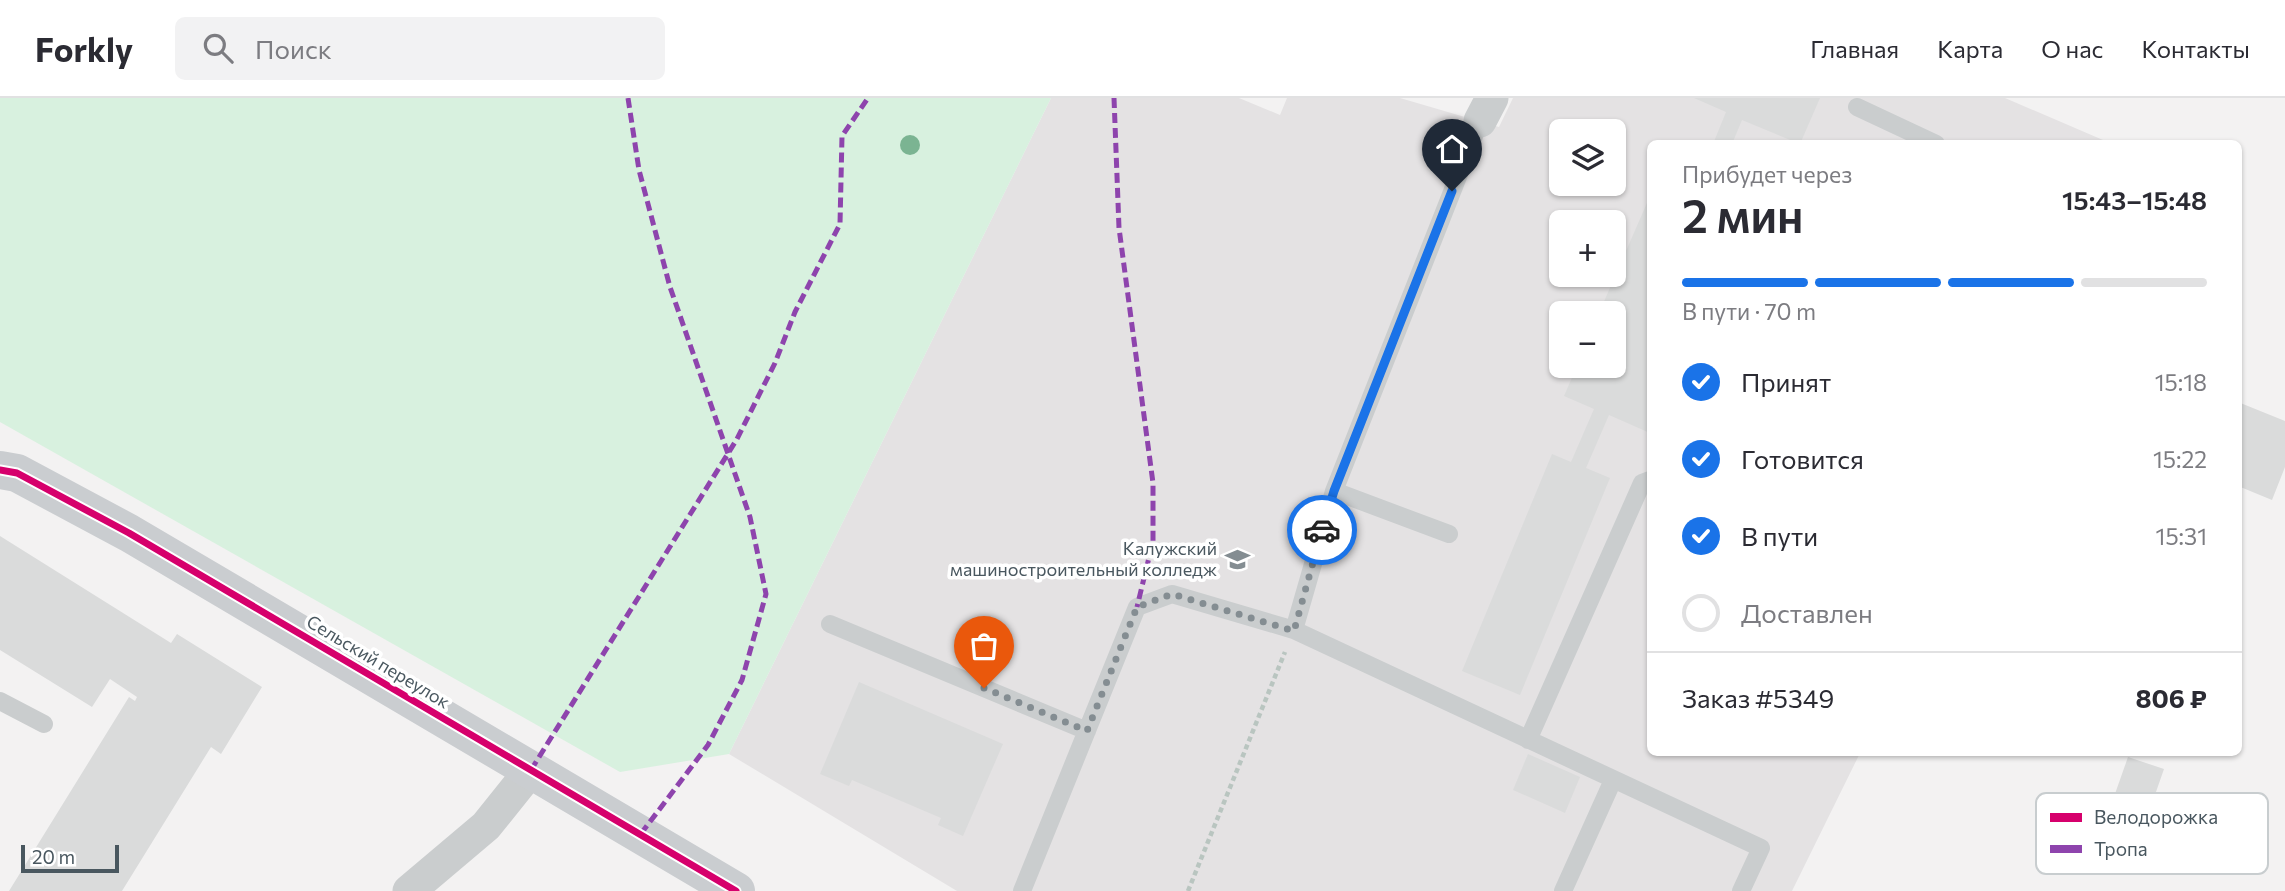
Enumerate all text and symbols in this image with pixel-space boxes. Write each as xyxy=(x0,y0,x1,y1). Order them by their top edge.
search box xyxy=(175,17,665,80)
text: Forkly xyxy=(35,28,133,69)
icon: search xyxy=(199,29,237,67)
text: Поиск xyxy=(255,33,332,64)
text: Главная xyxy=(1810,34,1899,63)
text: Карта xyxy=(1937,34,2003,63)
text: О нас xyxy=(2041,34,2103,63)
text: Контакты xyxy=(2141,34,2250,63)
pin xyxy=(1422,119,1482,191)
map controls xyxy=(1549,119,1626,378)
button: layers xyxy=(1549,119,1626,196)
icon: home xyxy=(1433,130,1471,168)
text: Прибудет через xyxy=(1682,160,1852,188)
text: 15:43–15:48 xyxy=(2062,184,2207,215)
text: 2 мин xyxy=(1682,186,1804,242)
button: + xyxy=(1549,210,1626,287)
text: В пути · 70 m xyxy=(1682,297,1816,325)
button: − xyxy=(1549,301,1626,378)
icon: check xyxy=(1682,363,1720,401)
text: Принят xyxy=(1741,366,1831,397)
text: 15:18 xyxy=(2155,368,2207,396)
icon: check xyxy=(1682,440,1720,478)
text: Готовится xyxy=(1741,443,1864,474)
text: 15:22 xyxy=(2153,445,2207,473)
courier xyxy=(1287,495,1357,565)
icon: car xyxy=(1303,511,1341,549)
icon: check xyxy=(1682,517,1720,555)
text: В пути xyxy=(1741,520,1818,551)
text: 15:31 xyxy=(2156,522,2207,550)
place label: Калужский машиностроительный колледж xyxy=(950,537,1217,580)
school or university icon: Калужский машиностроительный колледж xyxy=(1223,545,1251,573)
text: Доставлен xyxy=(1741,597,1873,628)
street label: Сельский переулок xyxy=(303,610,454,713)
pin xyxy=(954,616,1014,688)
icon: bag xyxy=(965,627,1003,665)
text: Заказ #5349 xyxy=(1682,682,1834,713)
text: 806 ₽ xyxy=(2135,682,2207,713)
legend xyxy=(2036,793,2268,874)
text: Велодорожка xyxy=(2094,805,2218,828)
text: Тропа xyxy=(2094,837,2148,860)
scale bar xyxy=(21,842,119,874)
text: 20 m xyxy=(32,845,75,868)

